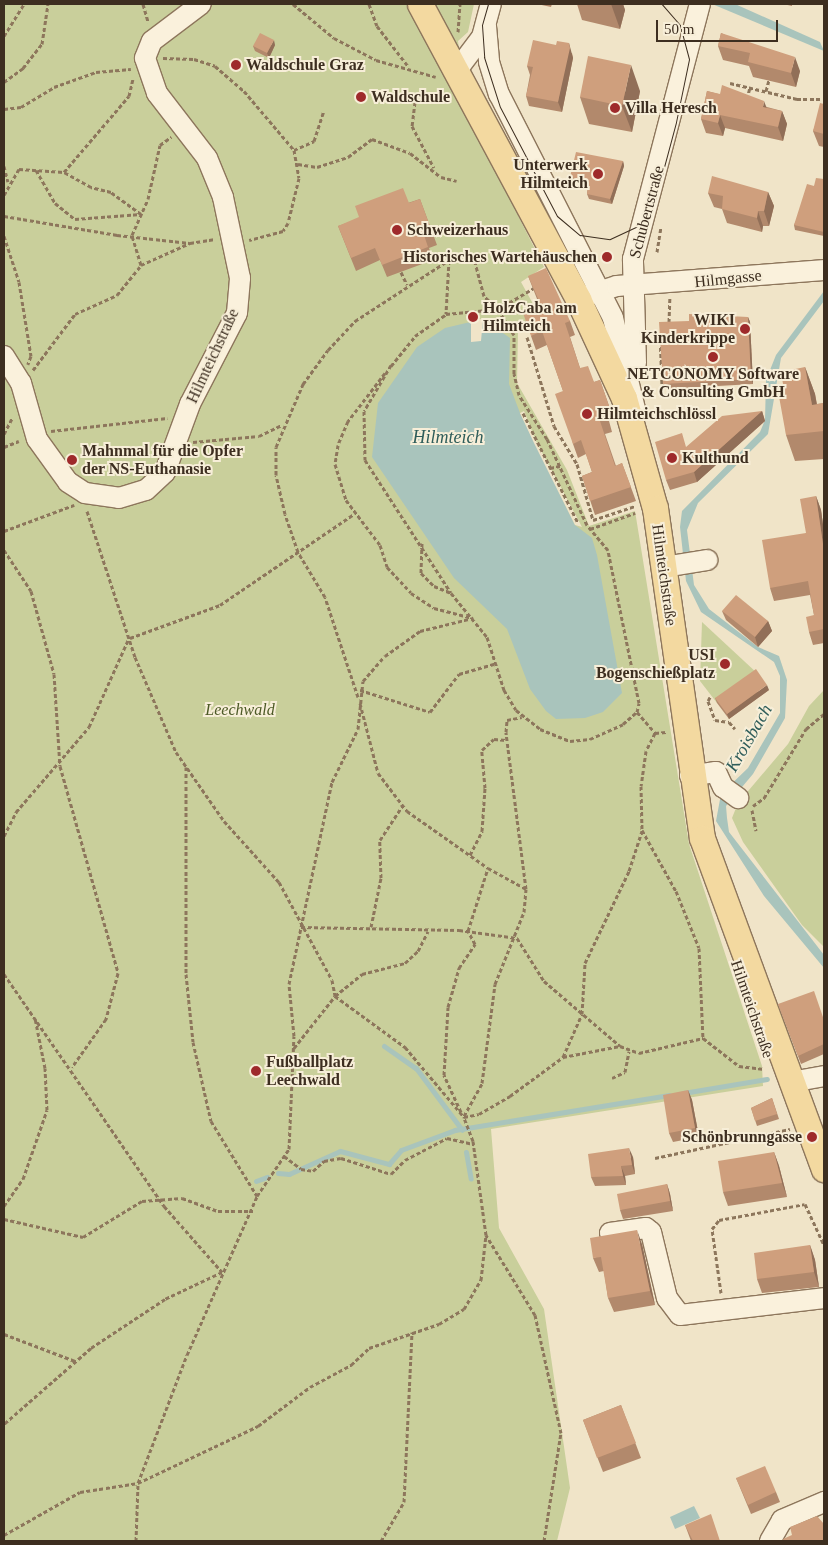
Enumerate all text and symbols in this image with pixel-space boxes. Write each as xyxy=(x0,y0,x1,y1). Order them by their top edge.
scale bar xyxy=(658,10,780,42)
text: 50 m xyxy=(664,21,694,37)
place label: Waldschule Graz xyxy=(246,55,364,75)
marker: Waldschule Graz xyxy=(230,59,242,71)
place label: Waldschule xyxy=(371,87,450,107)
marker: Waldschule xyxy=(355,91,367,103)
place label: Villa Heresch xyxy=(625,98,717,118)
marker: Villa Heresch xyxy=(609,102,621,114)
place label: Unterwerk Hilmteich xyxy=(513,155,588,193)
street label: Schubertstraße xyxy=(625,164,669,260)
marker: Unterwerk Hilmteich xyxy=(592,168,604,180)
place label: Schweizerhaus xyxy=(407,220,508,240)
marker: Schweizerhaus xyxy=(391,224,403,236)
place label: Historisches Wartehäuschen xyxy=(403,247,597,267)
marker: Historisches Wartehäuschen xyxy=(601,251,613,263)
street label: Hilmgasse xyxy=(693,266,763,292)
place label: HolzCaba am Hilmteich xyxy=(483,298,577,336)
street label: Hilmteichstraße xyxy=(183,306,243,406)
place label: WIKI Kinderkrippe xyxy=(641,310,735,348)
marker: HolzCaba am Hilmteich xyxy=(467,311,479,323)
marker: WIKI Kinderkrippe xyxy=(739,323,751,335)
marker: NETCONOMY Software & Consulting GmbH xyxy=(707,351,719,363)
place label: NETCONOMY Software & Consulting GmbH xyxy=(627,364,799,402)
place label: Hilmteichschlössl xyxy=(597,404,716,424)
marker: Hilmteichschlössl xyxy=(581,408,593,420)
water label: Hilmteich xyxy=(413,426,483,448)
place label: Mahnmal für die Opfer der NS-Euthanasie xyxy=(82,441,243,479)
place label: Kulthund xyxy=(682,448,749,468)
marker: Kulthund xyxy=(666,452,678,464)
marker: Mahnmal für die Opfer der NS-Euthanasie xyxy=(66,454,78,466)
street label: Hilmteichstraße xyxy=(647,523,681,627)
place label: USI Bogenschießplatz xyxy=(596,645,715,683)
marker: USI Bogenschießplatz xyxy=(719,658,731,670)
park label: Leechwald xyxy=(205,700,275,720)
water label: Kroisbach xyxy=(721,700,777,776)
street label: Hilmteichstraße xyxy=(726,958,778,1060)
place label: Fußballplatz Leechwald xyxy=(266,1052,353,1090)
marker: Fußballplatz Leechwald xyxy=(250,1065,262,1077)
place label: Schönbrunngasse xyxy=(682,1127,802,1147)
marker: Schönbrunngasse xyxy=(806,1131,818,1143)

